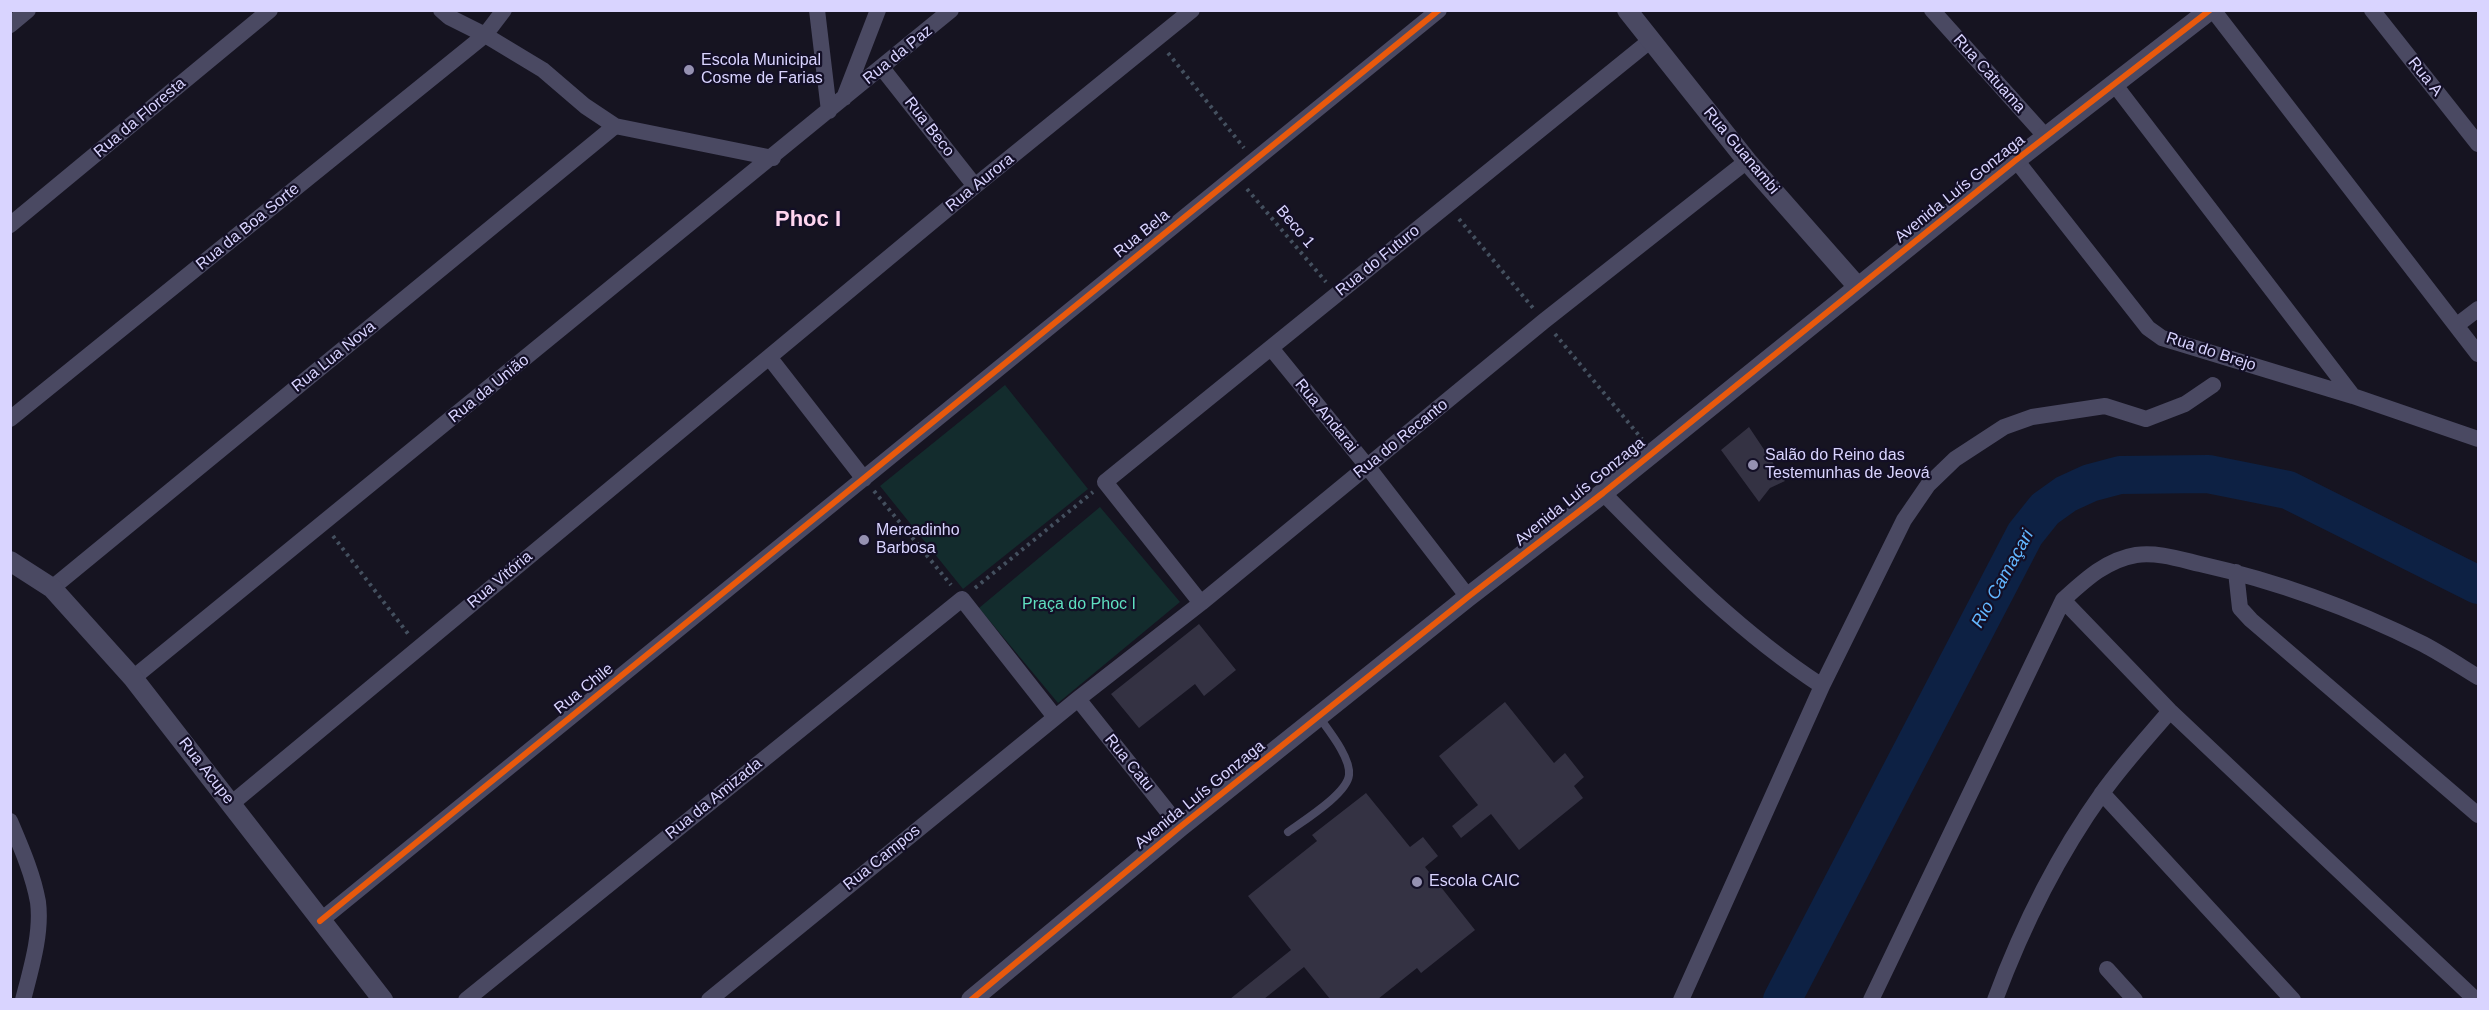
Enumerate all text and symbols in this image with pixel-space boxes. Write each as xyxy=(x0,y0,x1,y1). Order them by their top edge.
street label: Rua da Paz xyxy=(859,21,937,89)
street label: Rua Catuama xyxy=(1949,31,2029,117)
place label: Escola Municipal Cosme de Farias xyxy=(701,51,823,89)
street label: Rua A xyxy=(2404,54,2446,100)
marker: Escola Municipal Cosme de Farias xyxy=(682,63,696,77)
street label: Rua da Floresta xyxy=(90,74,190,162)
street label: Rua Beco xyxy=(900,93,958,161)
street label: Rua Guanambi xyxy=(1699,104,1783,198)
street label: Avenida Luís Gonzaga xyxy=(1891,131,2029,247)
street label: Rua Aurora xyxy=(942,150,1018,216)
street label: Rua da Boa Sorte xyxy=(193,180,303,274)
street label: Beco 1 xyxy=(1272,202,1318,252)
street label: Rua Bela xyxy=(1110,206,1174,262)
district label: Phoc I xyxy=(775,207,841,233)
street label: Rua do Futuro xyxy=(1332,221,1424,301)
street label: Rua Lua Nova xyxy=(288,317,380,397)
street label: Rua do Brejo xyxy=(2164,328,2258,376)
street label: Rua da União xyxy=(445,351,533,427)
street label: Rua Andarai xyxy=(1291,375,1361,457)
street label: Rua do Recanto xyxy=(1350,395,1452,483)
street label: Avenida Luís Gonzaga xyxy=(1511,434,1649,550)
place label: Salão do Reino das Testemunhas de Jeová xyxy=(1765,446,1930,484)
marker: Salão do Reino das Testemunhas de Jeová xyxy=(1746,458,1760,472)
place label: Mercadinho Barbosa xyxy=(876,521,960,559)
water label: Rio Camaçari xyxy=(1967,526,2039,632)
marker: Mercadinho Barbosa xyxy=(857,533,871,547)
street label: Rua Vitória xyxy=(464,547,536,613)
park label: Praça do Phoc I xyxy=(1022,595,1136,615)
street label: Rua Chile xyxy=(551,659,617,719)
street label: Rua Catu xyxy=(1100,731,1158,795)
street label: Rua Acupe xyxy=(174,734,238,808)
street label: Avenida Luís Gonzaga xyxy=(1131,737,1269,853)
street label: Rua da Amizada xyxy=(662,754,766,844)
street label: Rua Campos xyxy=(840,821,924,895)
place label: Escola CAIC xyxy=(1429,872,1520,892)
marker: Escola CAIC xyxy=(1410,875,1424,889)

